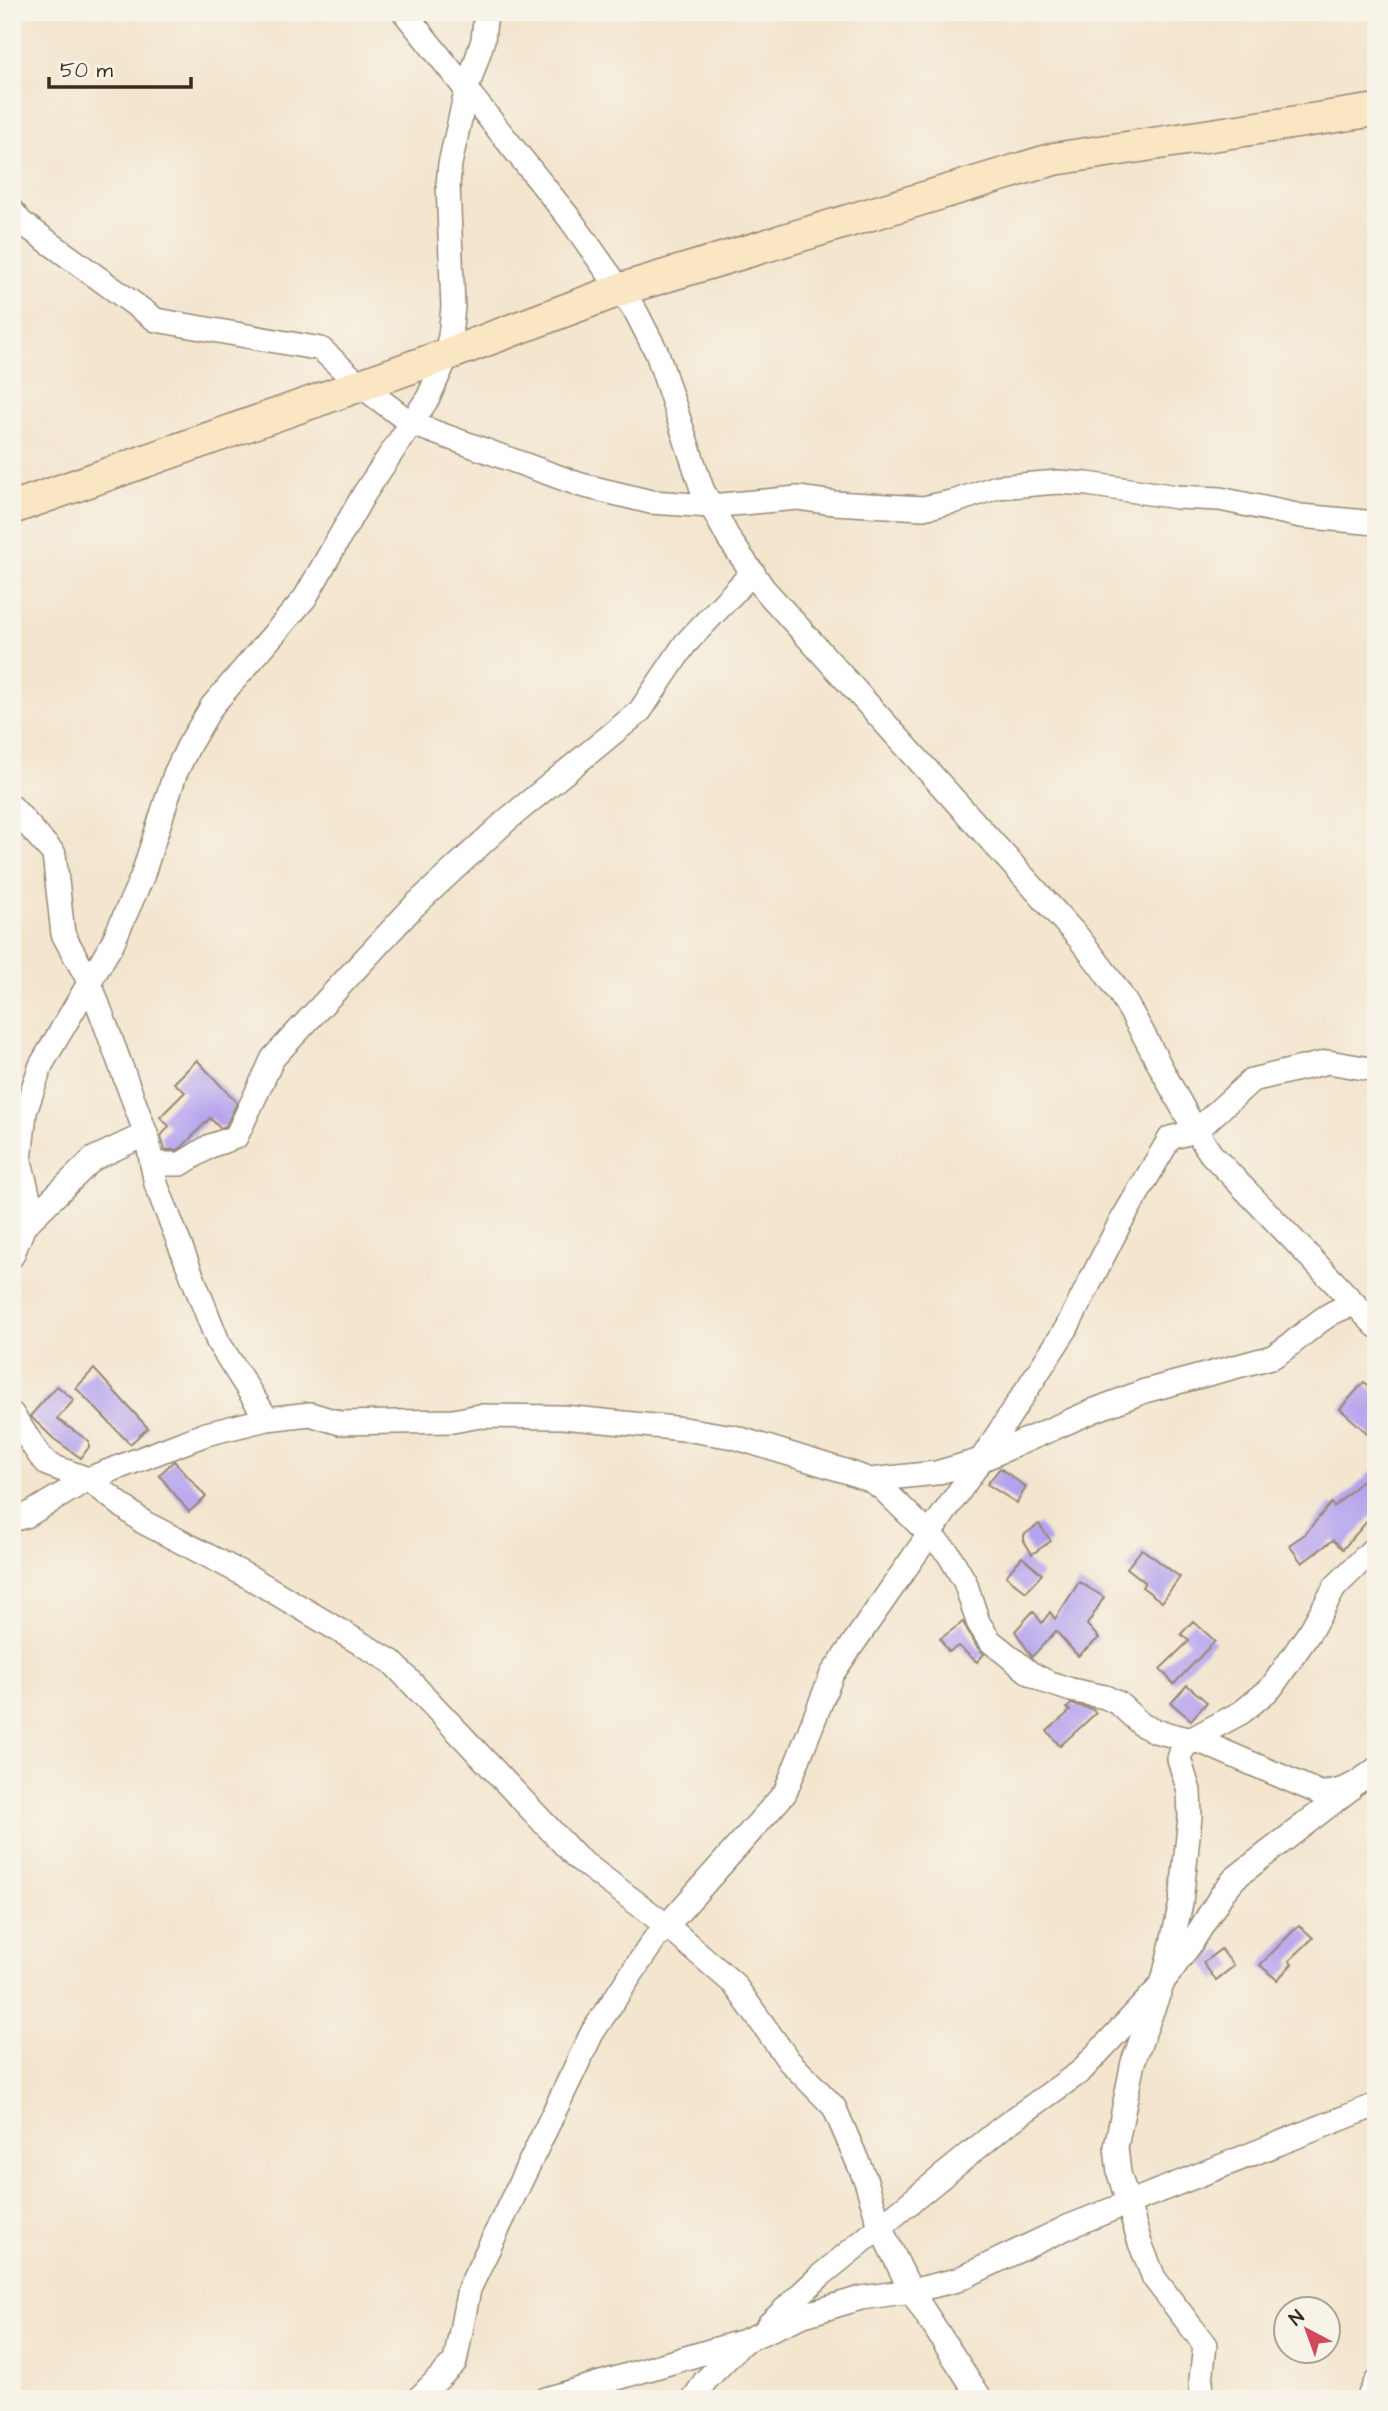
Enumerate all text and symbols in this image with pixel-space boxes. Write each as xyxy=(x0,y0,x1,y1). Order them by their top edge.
scale bar xyxy=(49,46,191,90)
text: 50 m xyxy=(60,56,114,85)
north arrow xyxy=(1272,2296,1342,2366)
text: N xyxy=(1283,2304,1310,2332)

